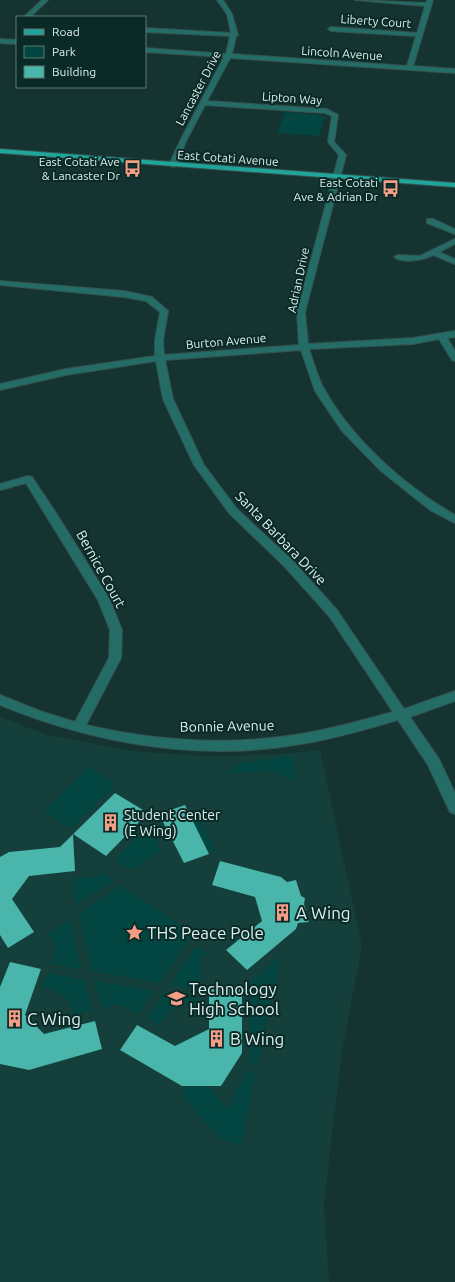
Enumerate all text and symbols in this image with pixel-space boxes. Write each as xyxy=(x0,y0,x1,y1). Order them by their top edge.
street label: Liberty Court xyxy=(340,12,412,30)
legend xyxy=(16,16,146,88)
text: Road xyxy=(52,25,80,38)
street label: Lincoln Avenue xyxy=(301,44,383,62)
text: Park xyxy=(52,45,76,58)
street label: Lancaster Drive xyxy=(173,48,223,128)
text: Building xyxy=(52,65,96,78)
street label: Lipton Way xyxy=(262,89,323,107)
street label: East Cotati Avenue xyxy=(177,148,279,168)
place label: East Cotati Ave & Lancaster Dr xyxy=(39,155,120,182)
bus stop icon: East Cotati Ave & Lancaster Dr xyxy=(123,158,143,178)
place label: East Cotati Ave & Adrian Dr xyxy=(293,176,378,203)
bus stop icon: East Cotati Ave & Adrian Dr xyxy=(381,179,401,199)
street label: Adrian Drive xyxy=(285,246,311,314)
street label: Burton Avenue xyxy=(185,331,267,351)
street label: Santa Barbara Drive xyxy=(232,488,330,588)
street label: Bernice Court xyxy=(73,527,129,611)
street label: Bonnie Avenue xyxy=(180,717,274,735)
place label: Student Center (E Wing) xyxy=(124,807,221,839)
building icon: Student Center (E Wing) xyxy=(101,813,121,833)
building icon: A Wing xyxy=(273,902,293,922)
place label: A Wing xyxy=(296,903,351,922)
place icon: THS Peace Pole xyxy=(124,922,144,942)
place label: THS Peace Pole xyxy=(147,923,264,942)
place label: Technology High School xyxy=(189,979,279,1018)
school or university icon: Technology High School xyxy=(166,988,186,1008)
building icon: C Wing xyxy=(4,1008,24,1028)
place label: C Wing xyxy=(27,1009,81,1028)
building icon: B Wing xyxy=(207,1028,227,1048)
place label: B Wing xyxy=(230,1029,284,1048)

